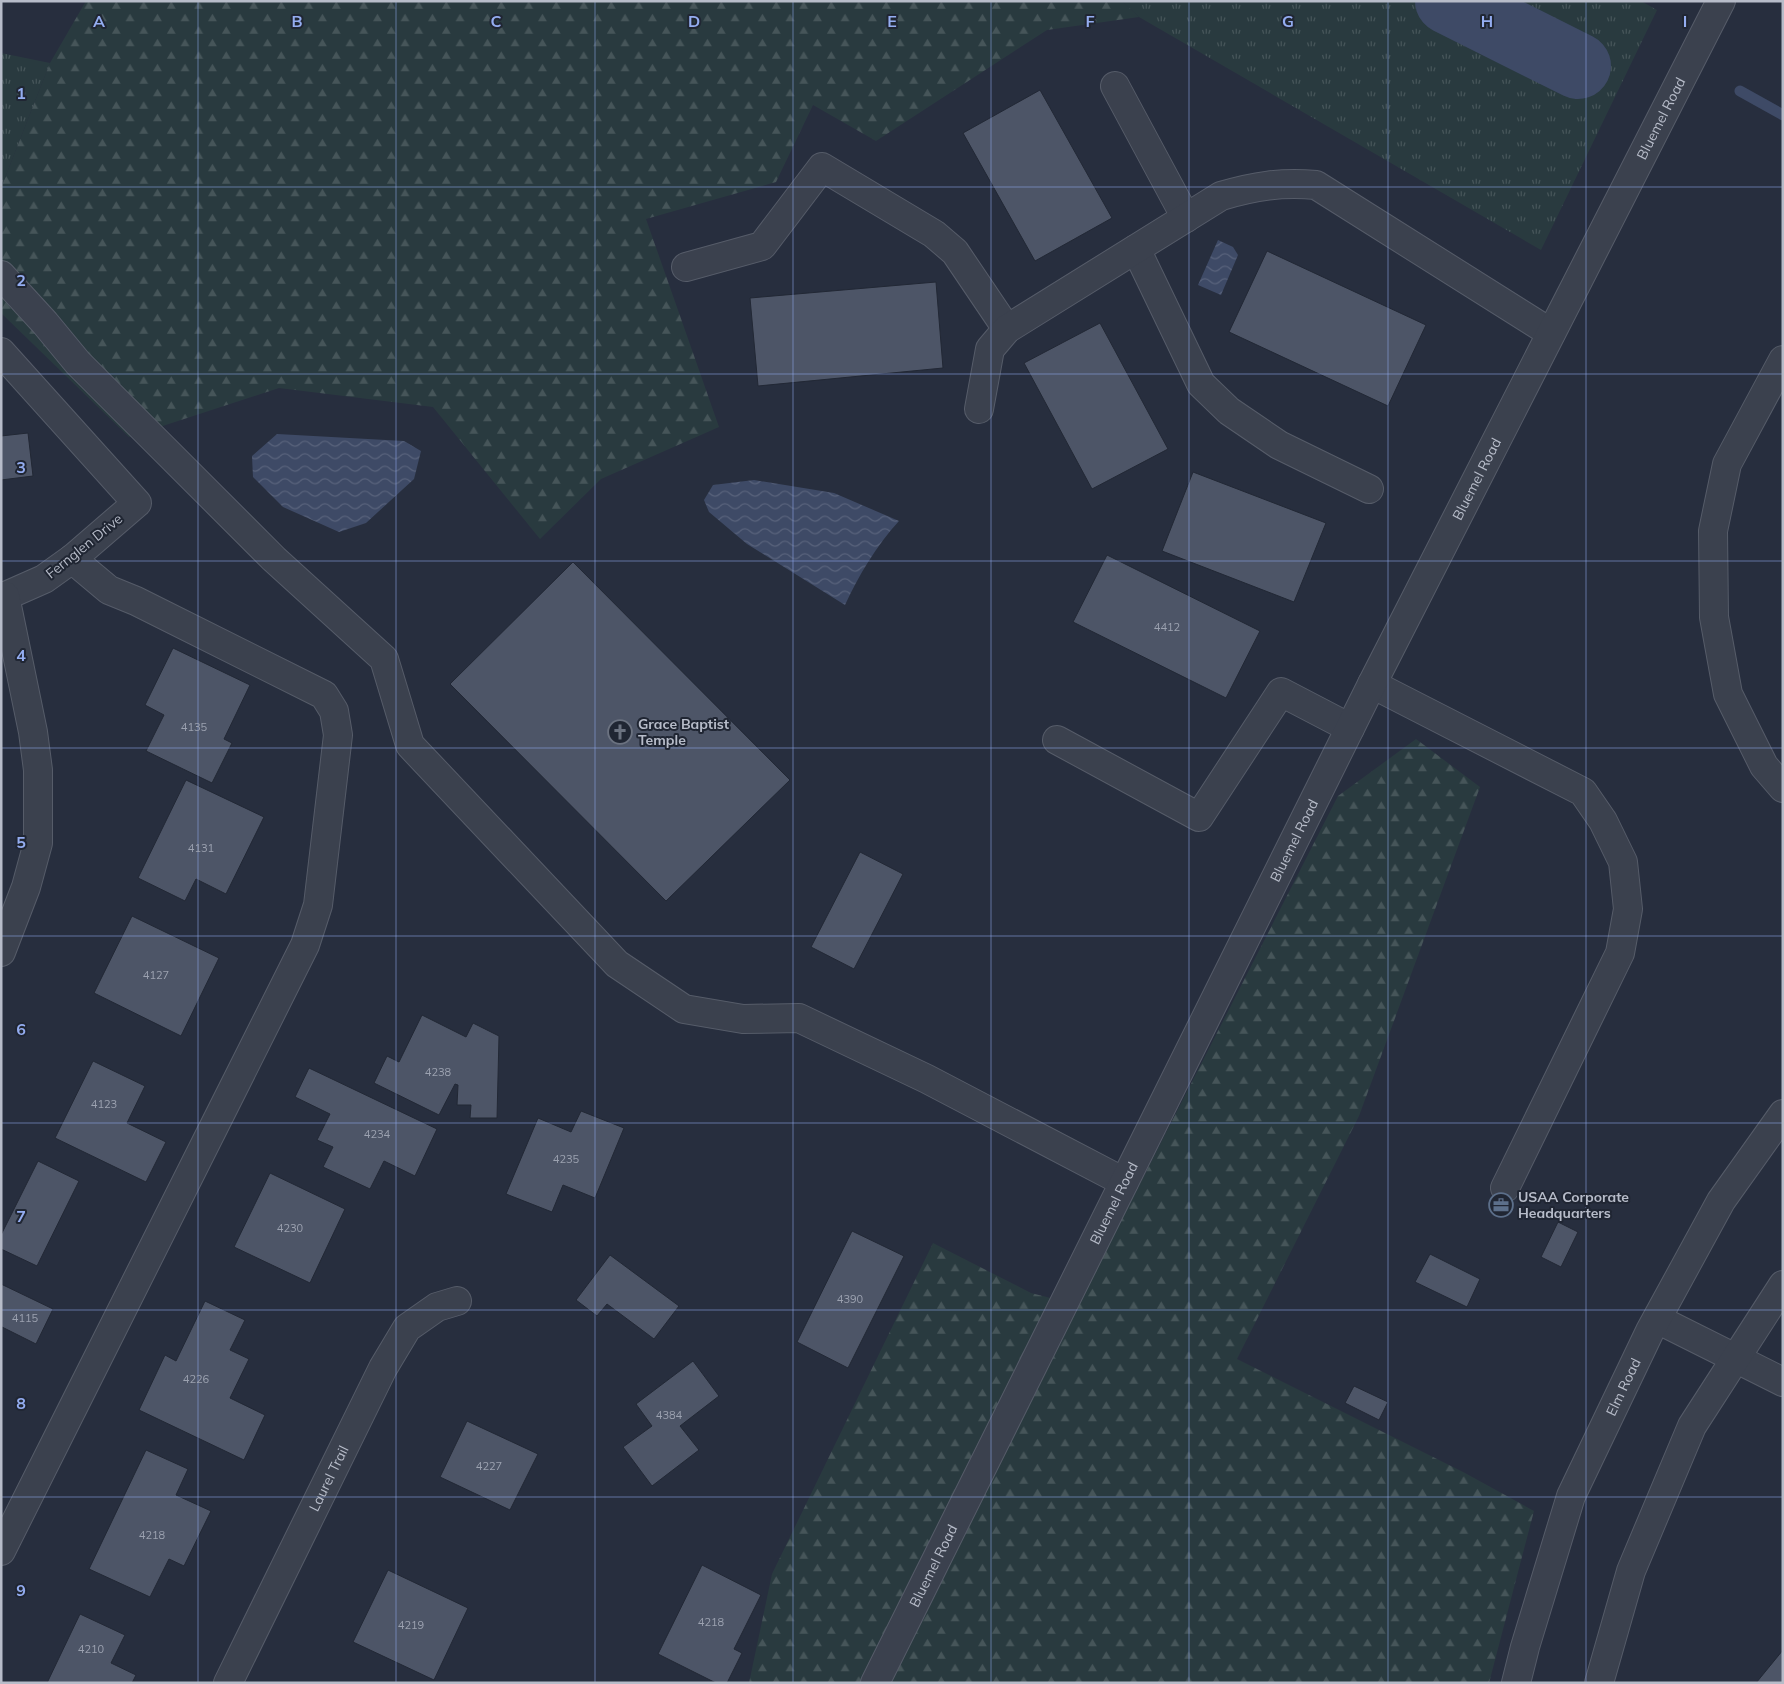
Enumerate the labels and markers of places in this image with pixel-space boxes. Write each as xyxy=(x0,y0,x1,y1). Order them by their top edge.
place label: Grace Baptist Temple xyxy=(638,715,730,749)
church icon: Grace Baptist Temple xyxy=(607,719,633,745)
place label: USAA Corporate Headquarters xyxy=(1518,1188,1629,1222)
office icon: USAA Corporate Headquarters xyxy=(1488,1192,1514,1218)

